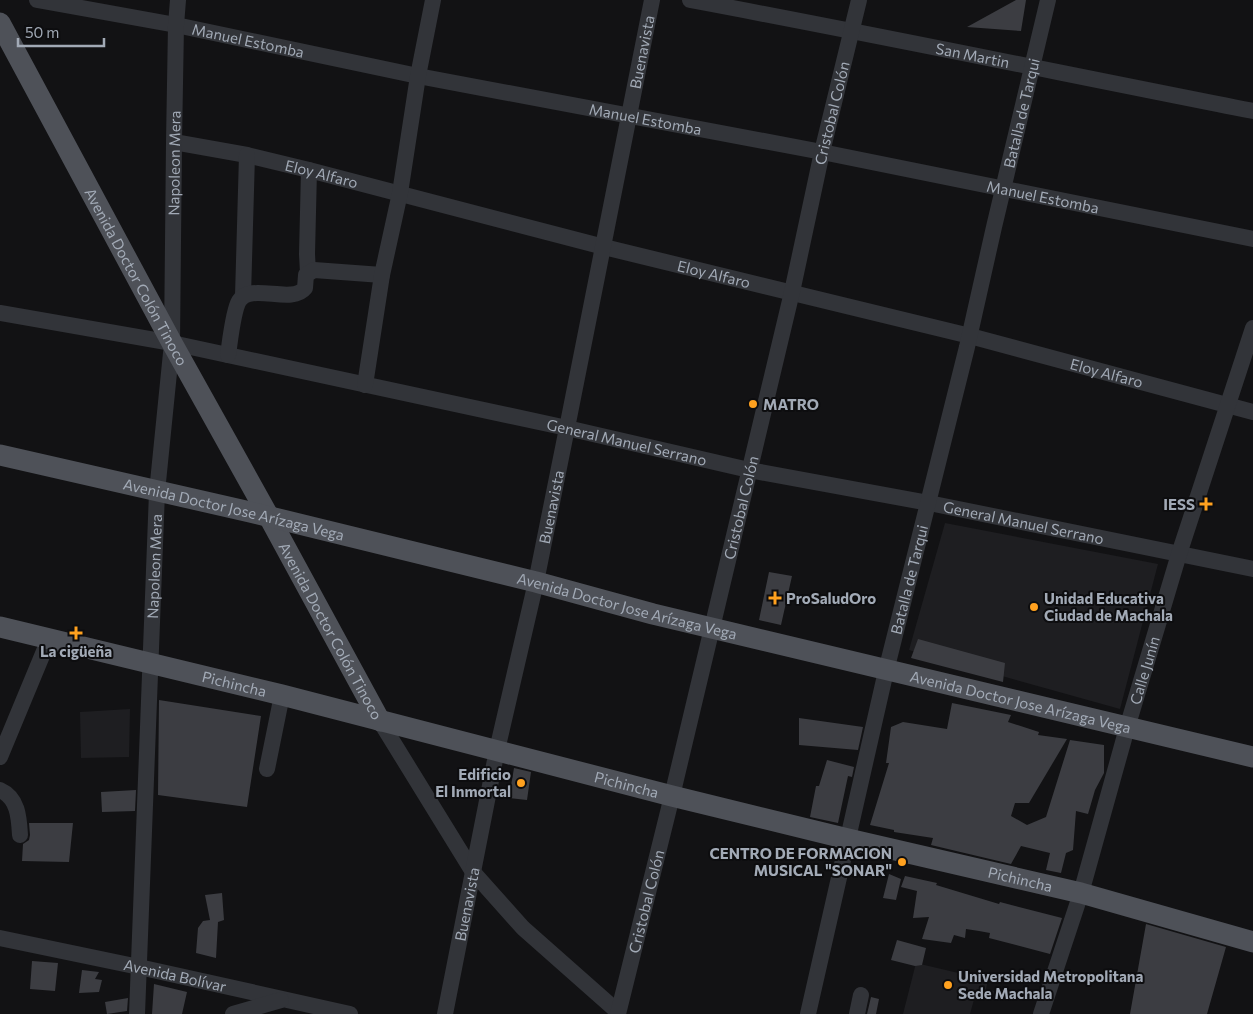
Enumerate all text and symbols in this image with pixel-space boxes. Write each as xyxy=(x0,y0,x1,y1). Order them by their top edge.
street label: Buenavista xyxy=(626,14,658,90)
scale bar xyxy=(18,15,104,47)
street label: Manuel Estomba xyxy=(190,20,306,61)
text: 50 m xyxy=(25,23,59,41)
street label: San Martin xyxy=(934,39,1011,71)
street label: Batalla de Tarqui xyxy=(999,56,1043,170)
street label: Cristobal Colón xyxy=(811,59,853,166)
street label: Manuel Estomba xyxy=(588,99,703,138)
street label: Napoleon Mera xyxy=(164,110,184,216)
street label: Eloy Alfaro xyxy=(283,156,360,191)
street label: Manuel Estomba xyxy=(985,176,1101,217)
street label: Avenida Doctor Colón Tinoco xyxy=(81,185,192,369)
street label: Eloy Alfaro xyxy=(676,256,752,291)
street label: Eloy Alfaro xyxy=(1068,354,1145,391)
place label: MATRO xyxy=(763,395,819,413)
marker: MATRO xyxy=(747,398,759,410)
street label: General Manuel Serrano xyxy=(545,415,709,469)
street label: Cristobal Colón xyxy=(720,454,762,561)
street label: Buenavista xyxy=(535,469,567,545)
street label: Avenida Doctor Jose Arízaga Vega xyxy=(122,474,346,544)
place label: IESS xyxy=(1163,495,1195,513)
street label: General Manuel Serrano xyxy=(942,497,1106,547)
marker: IESS xyxy=(1199,497,1213,511)
street label: Napoleon Mera xyxy=(143,513,165,619)
street label: Batalla de Tarqui xyxy=(887,523,931,636)
street label: Avenida Doctor Colón Tinoco xyxy=(275,539,386,723)
street label: Avenida Doctor Jose Arízaga Vega xyxy=(515,569,739,643)
place label: ProSaludOro xyxy=(786,589,876,607)
place label: Unidad Educativa Ciudad de Machala xyxy=(1044,589,1173,624)
marker: ProSaludOro xyxy=(768,591,782,605)
marker: Unidad Educativa Ciudad de Machala xyxy=(1028,601,1040,613)
marker: La cigüeña xyxy=(69,626,83,640)
street label: Calle Junín xyxy=(1126,634,1163,707)
place label: La cigüeña xyxy=(40,642,112,660)
street label: Pichincha xyxy=(200,667,268,700)
street label: Avenida Doctor Jose Arízaga Vega xyxy=(908,667,1133,737)
place label: Edificio El Inmortal xyxy=(435,765,511,800)
street label: Pichincha xyxy=(593,767,661,801)
marker: Edificio El Inmortal xyxy=(515,777,527,789)
place label: CENTRO DE FORMACION MUSICAL "SONAR" xyxy=(709,844,892,879)
street label: Cristobal Colón xyxy=(624,848,667,955)
marker: CENTRO DE FORMACION MUSICAL "SONAR" xyxy=(896,856,908,868)
street label: Pichincha xyxy=(986,863,1054,895)
street label: Buenavista xyxy=(451,866,483,942)
street label: Avenida Bolívar xyxy=(122,955,228,995)
place label: Universidad Metropolitana Sede Machala xyxy=(958,967,1143,1002)
marker: Universidad Metropolitana Sede Machala xyxy=(942,979,954,991)

